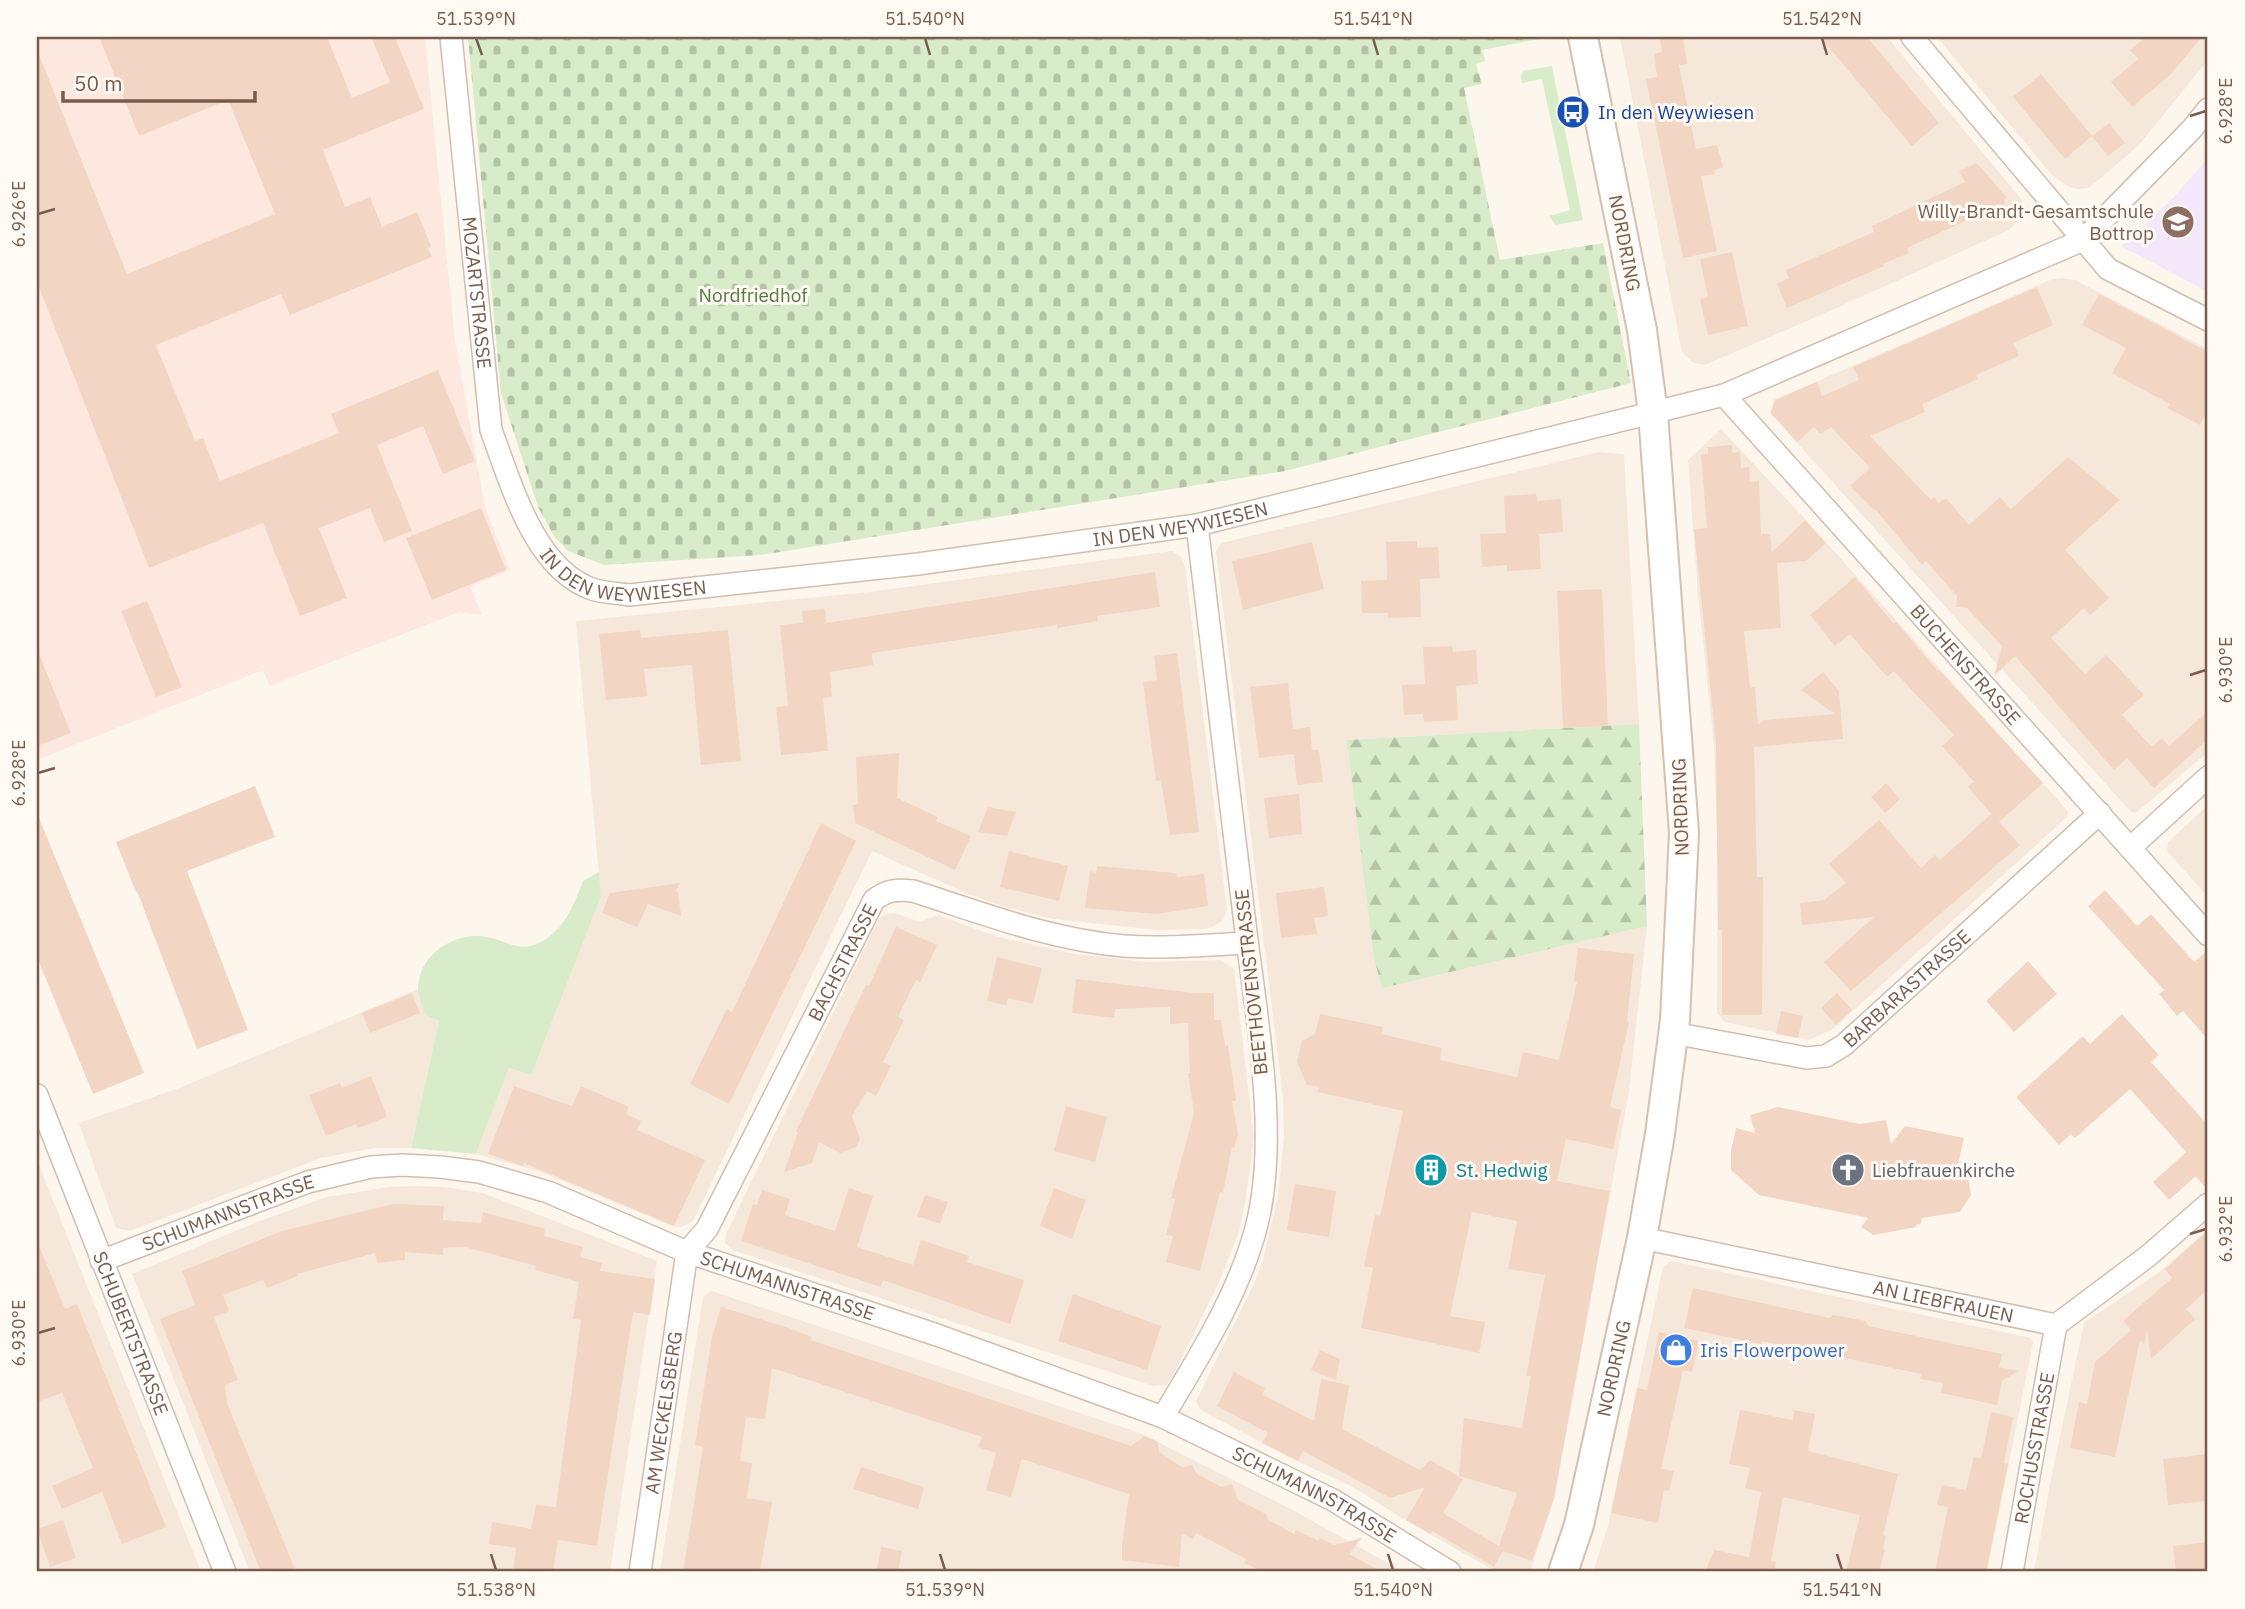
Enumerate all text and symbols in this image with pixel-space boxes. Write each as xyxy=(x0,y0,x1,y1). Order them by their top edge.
text: 51.539°N xyxy=(436,7,516,30)
text: 51.540°N xyxy=(885,7,965,30)
text: 51.541°N xyxy=(1333,7,1413,30)
text: 51.542°N xyxy=(1782,7,1862,30)
scale bar xyxy=(63,60,256,104)
text: 50 m xyxy=(74,69,123,97)
text: 6.928°E xyxy=(2214,77,2237,145)
bus stop icon: In den Weywiesen xyxy=(1554,93,1592,131)
place label: In den Weywiesen xyxy=(1598,100,1754,124)
text: 6.926°E xyxy=(7,180,30,248)
street label: NORDRING xyxy=(1604,193,1646,293)
place label: Willy-Brandt-Gesamtschule Bottrop xyxy=(1918,199,2154,245)
school or university icon: Willy-Brandt-Gesamtschule Bottrop xyxy=(2159,203,2197,241)
street label: MOZARTSTRASSE xyxy=(457,215,497,370)
park label: Nordfriedhof xyxy=(699,283,807,307)
street label: IN DEN WEYWIESEN xyxy=(1091,496,1270,551)
street label: IN DEN WEYWIESEN xyxy=(535,543,708,607)
street label: BUCHENSTRASSE xyxy=(1905,599,2026,730)
text: 6.930°E xyxy=(2214,636,2237,704)
text: 6.928°E xyxy=(7,739,30,807)
street label: NORDRING xyxy=(1666,758,1694,856)
street label: BEETHOVENSTRASSE xyxy=(1229,888,1273,1076)
street label: BACHSTRASSE xyxy=(803,900,882,1025)
street label: BARBARASTRASSE xyxy=(1838,924,1976,1052)
building icon: St. Hedwig xyxy=(1412,1151,1450,1189)
church icon: Liebfrauenkirche xyxy=(1829,1151,1867,1189)
place label: St. Hedwig xyxy=(1456,1158,1548,1182)
place label: Liebfrauenkirche xyxy=(1872,1158,2015,1182)
street label: SCHUMANNSTRASSE xyxy=(138,1169,316,1256)
text: 6.932°E xyxy=(2214,1195,2237,1263)
street label: SCHUMANNSTRASSE xyxy=(697,1245,878,1326)
street label: SCHUBERTSTRASSE xyxy=(88,1248,174,1419)
street label: AN LIEBFRAUEN xyxy=(1871,1275,2016,1328)
text: 6.930°E xyxy=(7,1299,30,1367)
street label: NORDRING xyxy=(1591,1318,1636,1419)
street label: AM WECKELSBERG xyxy=(640,1330,687,1496)
shop icon: Iris Flowerpower xyxy=(1657,1331,1695,1369)
place label: Iris Flowerpower xyxy=(1700,1338,1845,1362)
street label: ROCHUSSTRASSE xyxy=(2009,1370,2059,1526)
street label: SCHUMANNSTRASSE xyxy=(1229,1441,1401,1548)
text: 51.538°N xyxy=(456,1578,536,1601)
text: 51.539°N xyxy=(905,1578,985,1601)
text: 51.540°N xyxy=(1353,1578,1433,1601)
text: 51.541°N xyxy=(1802,1578,1882,1601)

